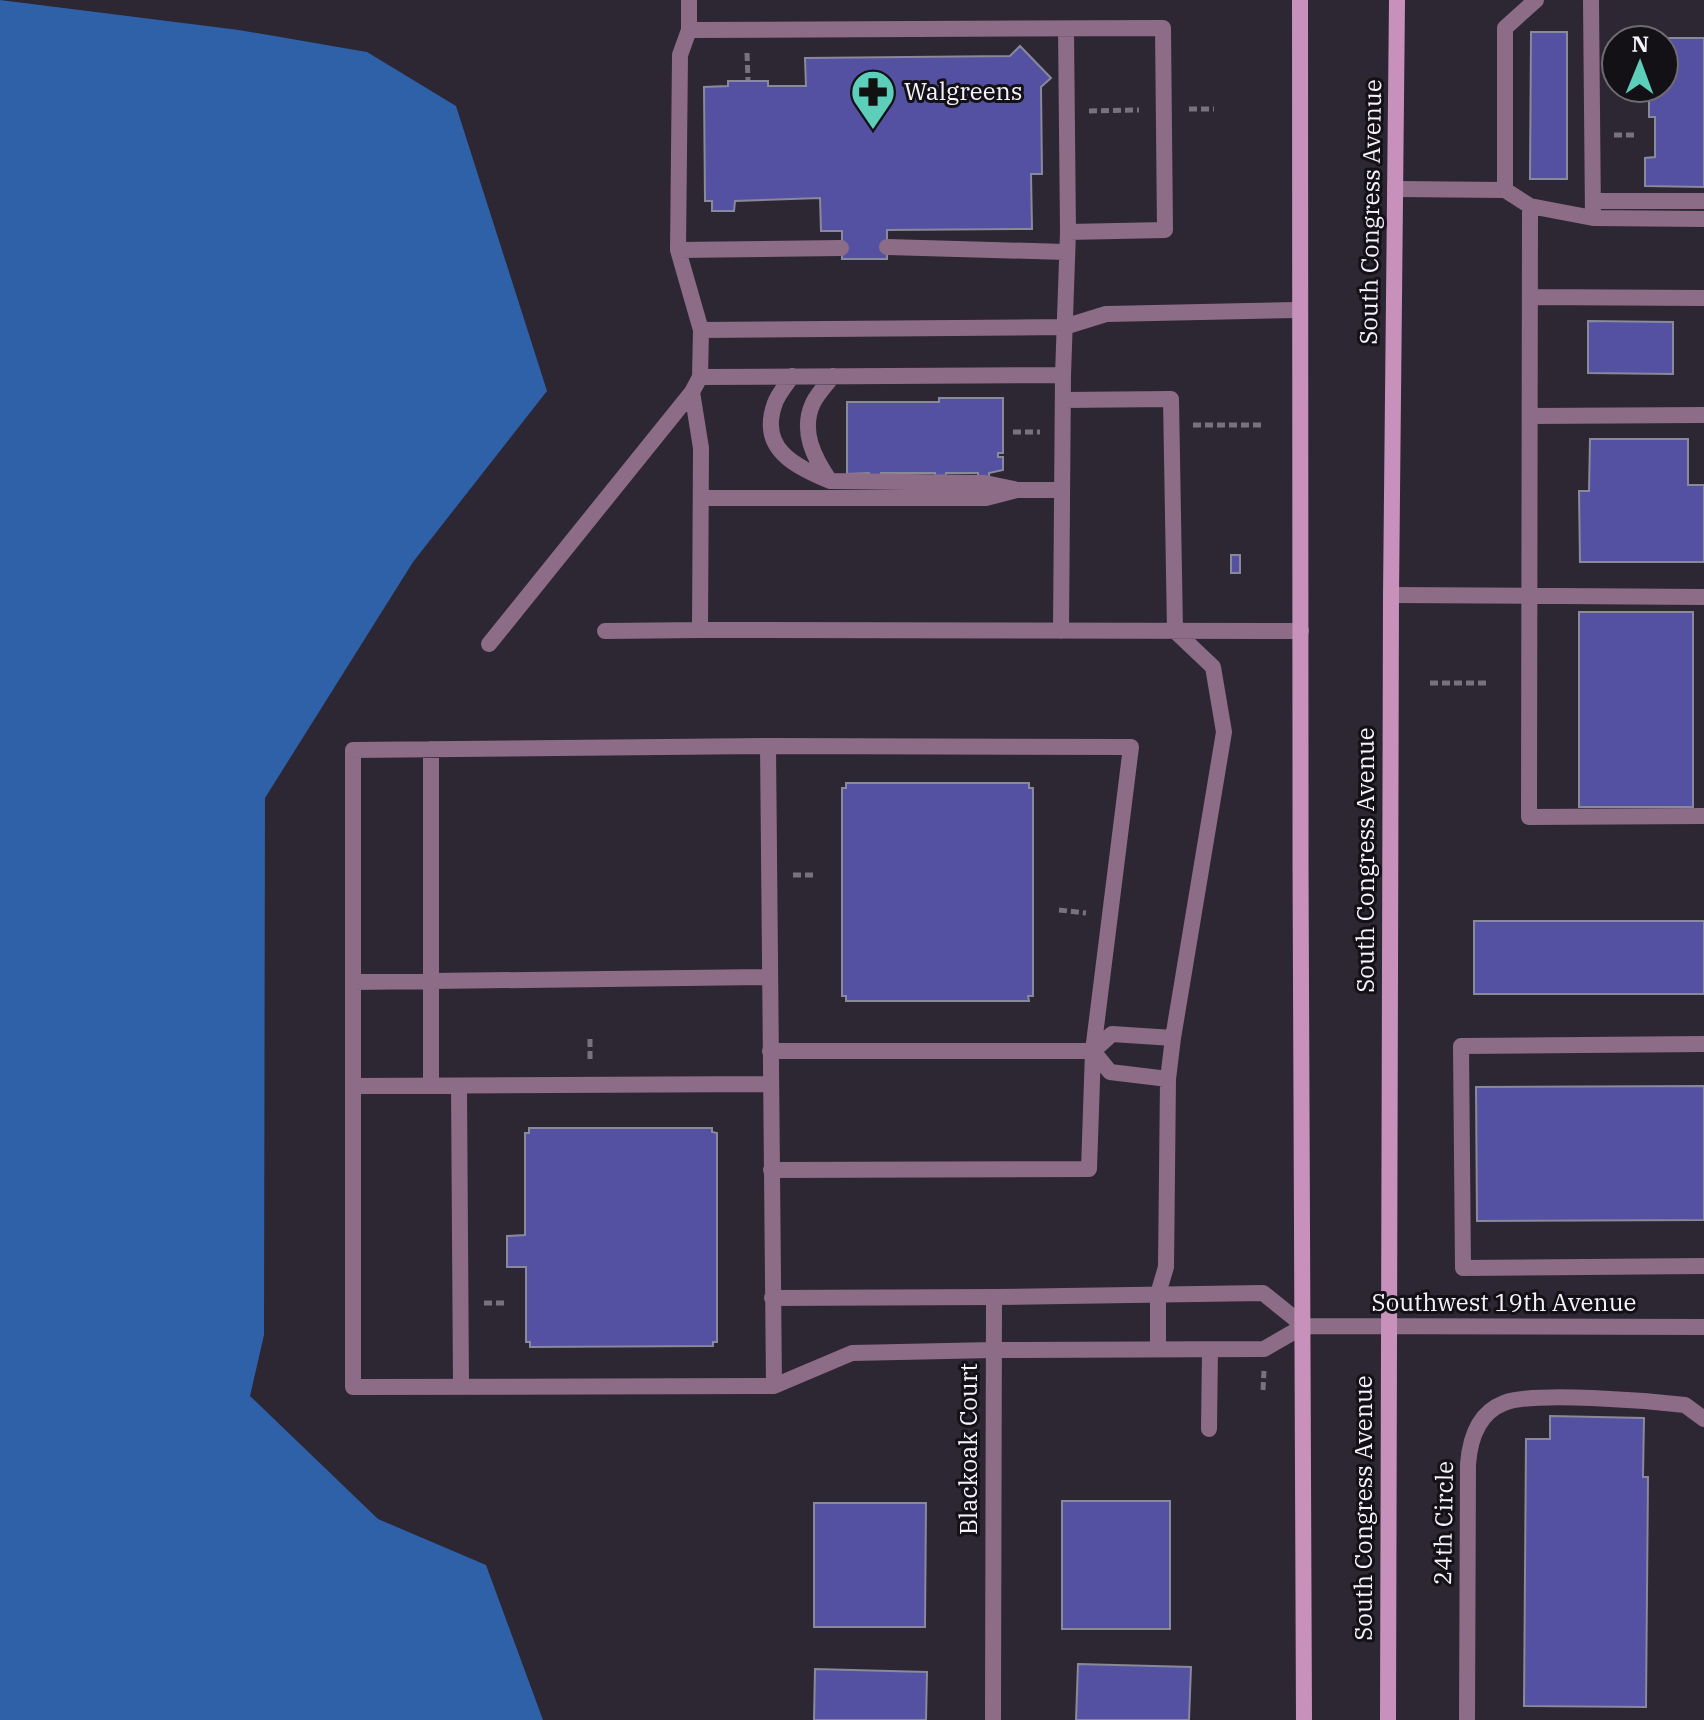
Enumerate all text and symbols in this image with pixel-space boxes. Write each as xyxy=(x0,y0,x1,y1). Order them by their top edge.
north arrow xyxy=(1600,24,1680,104)
text: N xyxy=(1631,29,1649,58)
pharmacy icon: Walgreens xyxy=(849,68,897,131)
place label: Walgreens xyxy=(904,75,1023,107)
street label: South Congress Avenue xyxy=(1352,79,1388,345)
street label: South Congress Avenue xyxy=(1349,727,1381,993)
street label: Southwest 19th Avenue xyxy=(1372,1286,1636,1318)
street label: Blackoak Court xyxy=(952,1363,984,1535)
street label: South Congress Avenue xyxy=(1347,1375,1379,1641)
street label: 24th Circle xyxy=(1426,1461,1460,1585)

